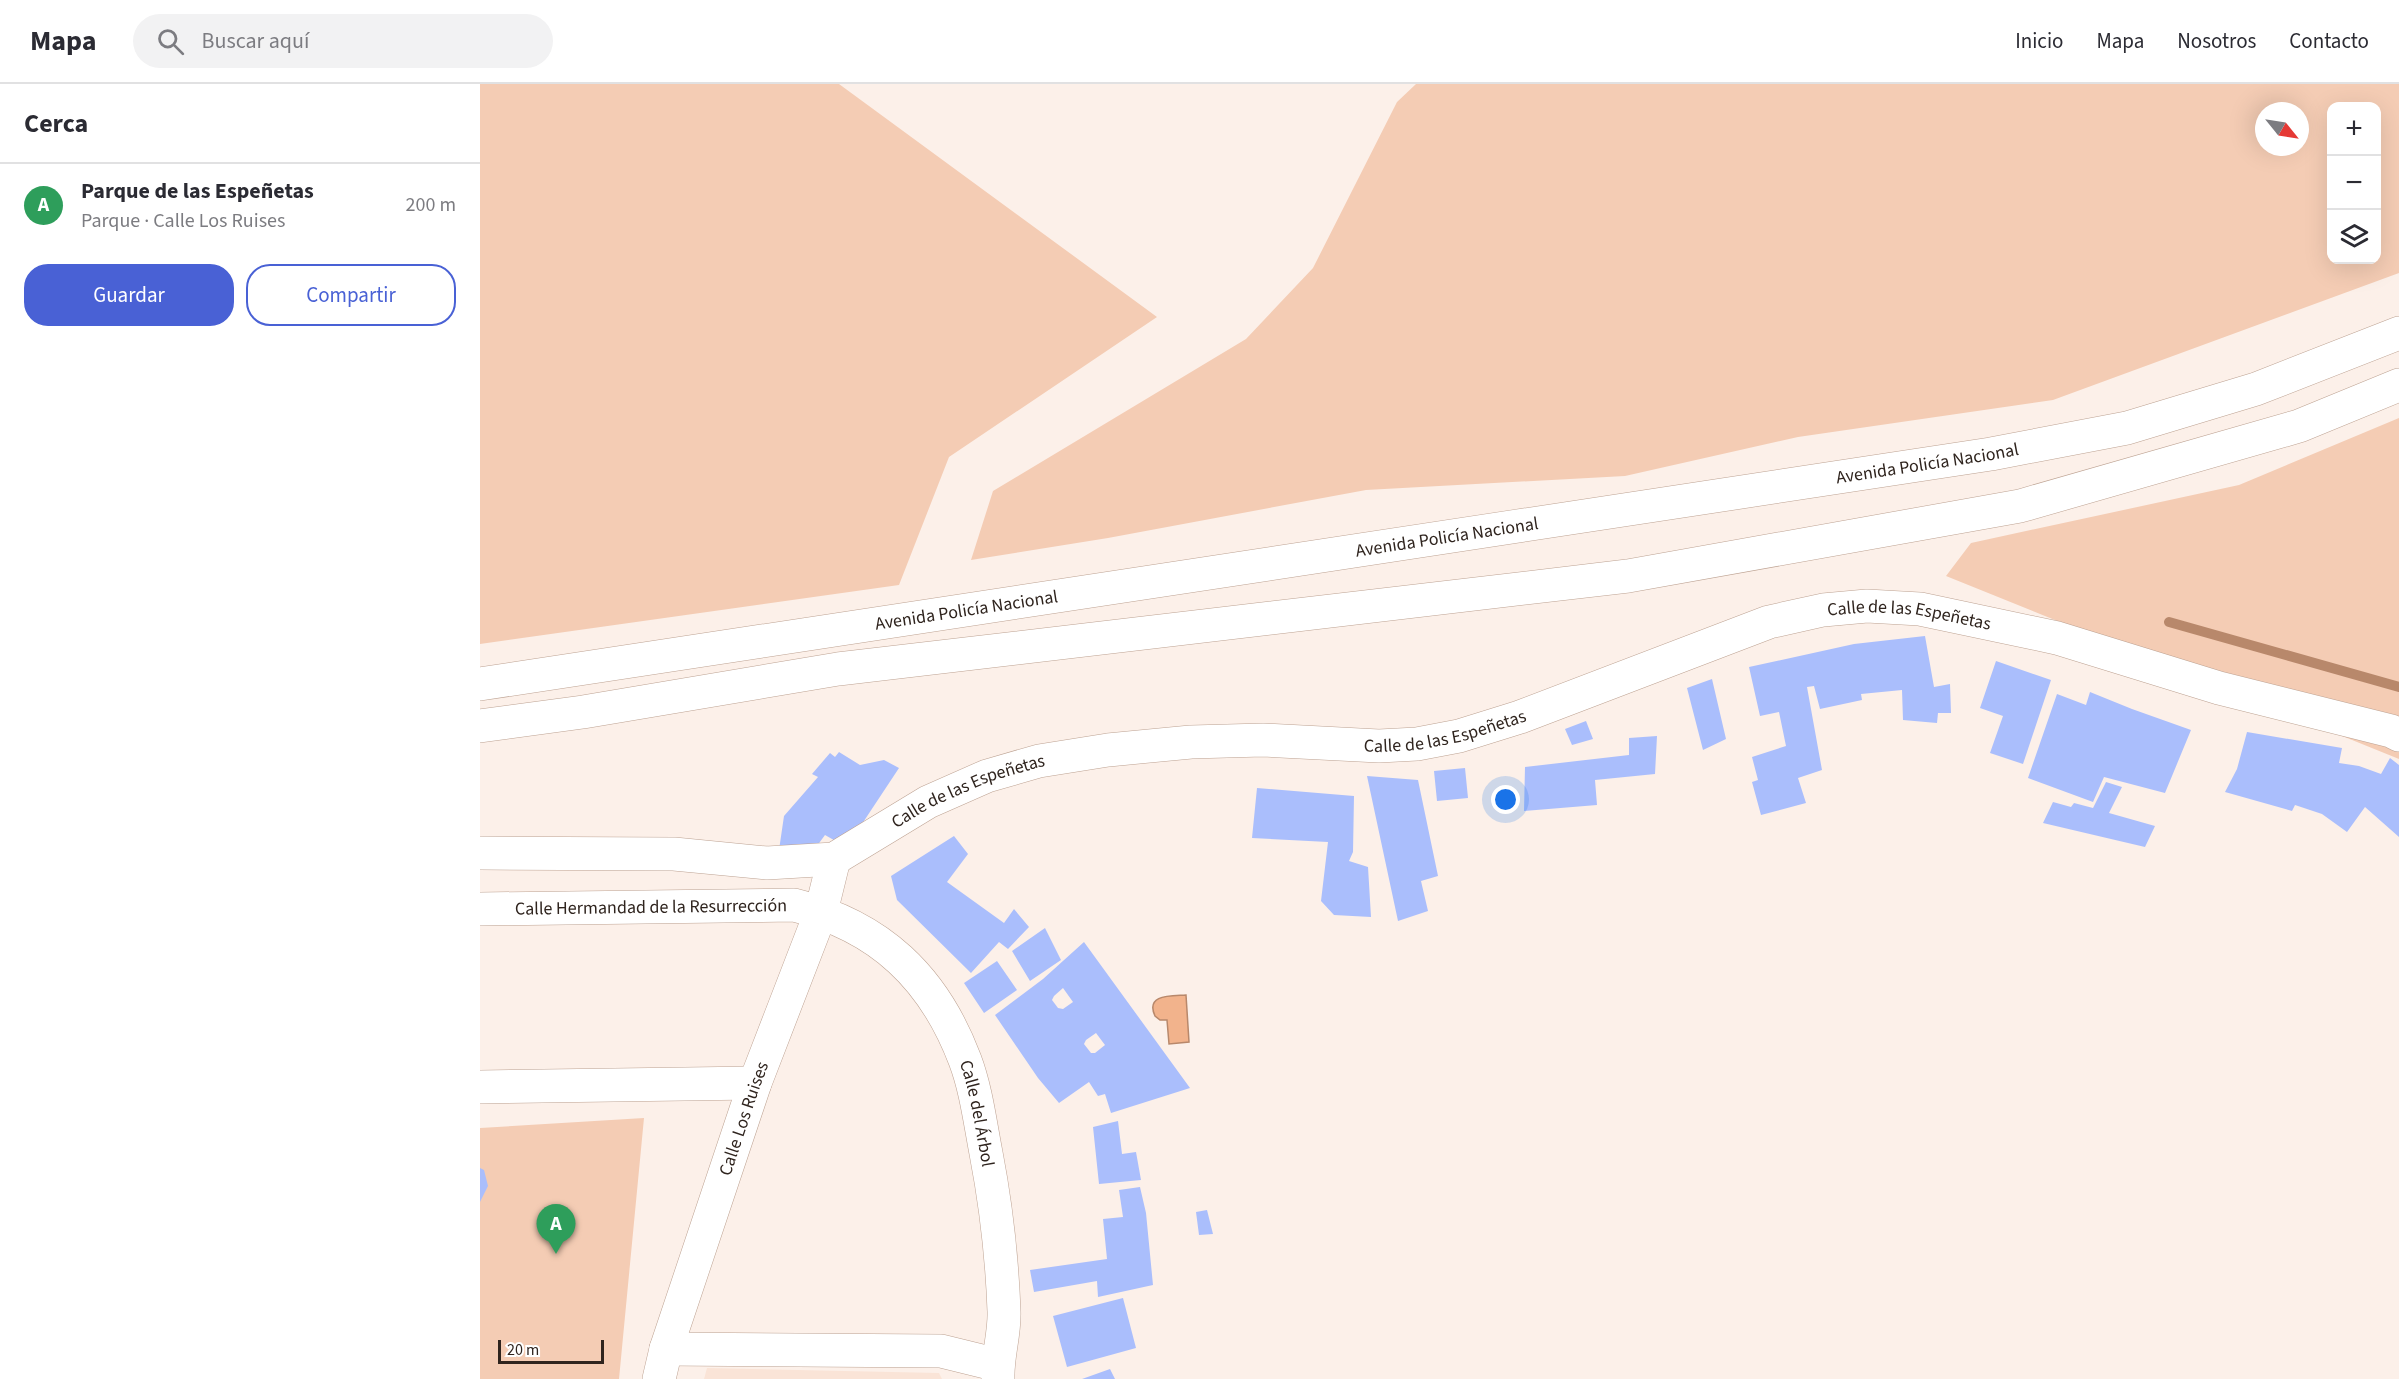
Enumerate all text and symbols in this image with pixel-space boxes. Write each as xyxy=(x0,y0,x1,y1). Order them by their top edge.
search box xyxy=(133,14,553,68)
text: Mapa xyxy=(30,21,97,61)
icon: search xyxy=(154,25,187,58)
text: Buscar aquí xyxy=(202,25,309,57)
text: Inicio xyxy=(2015,26,2063,56)
text: Mapa xyxy=(2096,26,2144,56)
text: Nosotros xyxy=(2177,26,2256,56)
text: Contacto xyxy=(2289,26,2369,56)
north arrow xyxy=(2255,102,2309,156)
map controls xyxy=(2327,102,2381,264)
button: + xyxy=(2327,102,2381,156)
text: Cerca xyxy=(24,105,88,142)
button: − xyxy=(2327,156,2381,210)
text: Parque de las Espeñetas xyxy=(81,175,314,207)
text: A xyxy=(38,191,49,219)
text: 200 m xyxy=(406,191,456,219)
text: Parque · Calle Los Ruises xyxy=(81,207,285,235)
button: layers xyxy=(2327,210,2381,264)
button: Guardar xyxy=(24,264,234,326)
button: Compartir xyxy=(246,264,456,326)
street label: Avenida Policía Nacional xyxy=(1834,436,2021,490)
street label: Avenida Policía Nacional xyxy=(1354,511,1540,563)
street label: Avenida Policía Nacional xyxy=(873,584,1059,636)
street label: Calle de las Espeñetas xyxy=(1826,593,1993,636)
street label: Calle de las Espeñetas xyxy=(1363,703,1530,759)
street label: Calle de las Espeñetas xyxy=(886,748,1047,834)
your location xyxy=(1491,785,1520,814)
street label: Calle Hermandad de la Resurrección xyxy=(515,893,787,921)
street label: Calle del Árbol xyxy=(953,1056,1001,1169)
street label: Calle Los Ruises xyxy=(712,1058,775,1179)
pin: A xyxy=(536,1204,576,1254)
scale bar xyxy=(498,1337,604,1364)
text: 20 m xyxy=(507,1339,539,1361)

